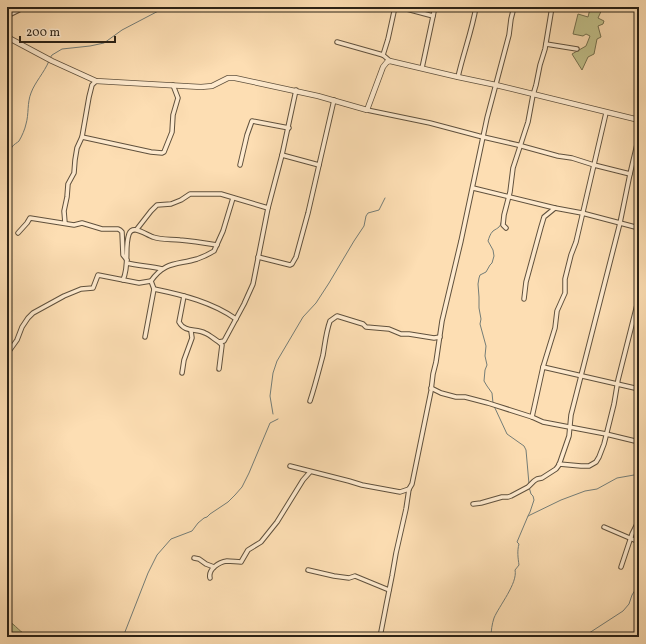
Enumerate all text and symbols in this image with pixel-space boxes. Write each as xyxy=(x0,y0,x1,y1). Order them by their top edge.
scale bar xyxy=(20,18,115,44)
text: 200 m xyxy=(26,25,60,41)

